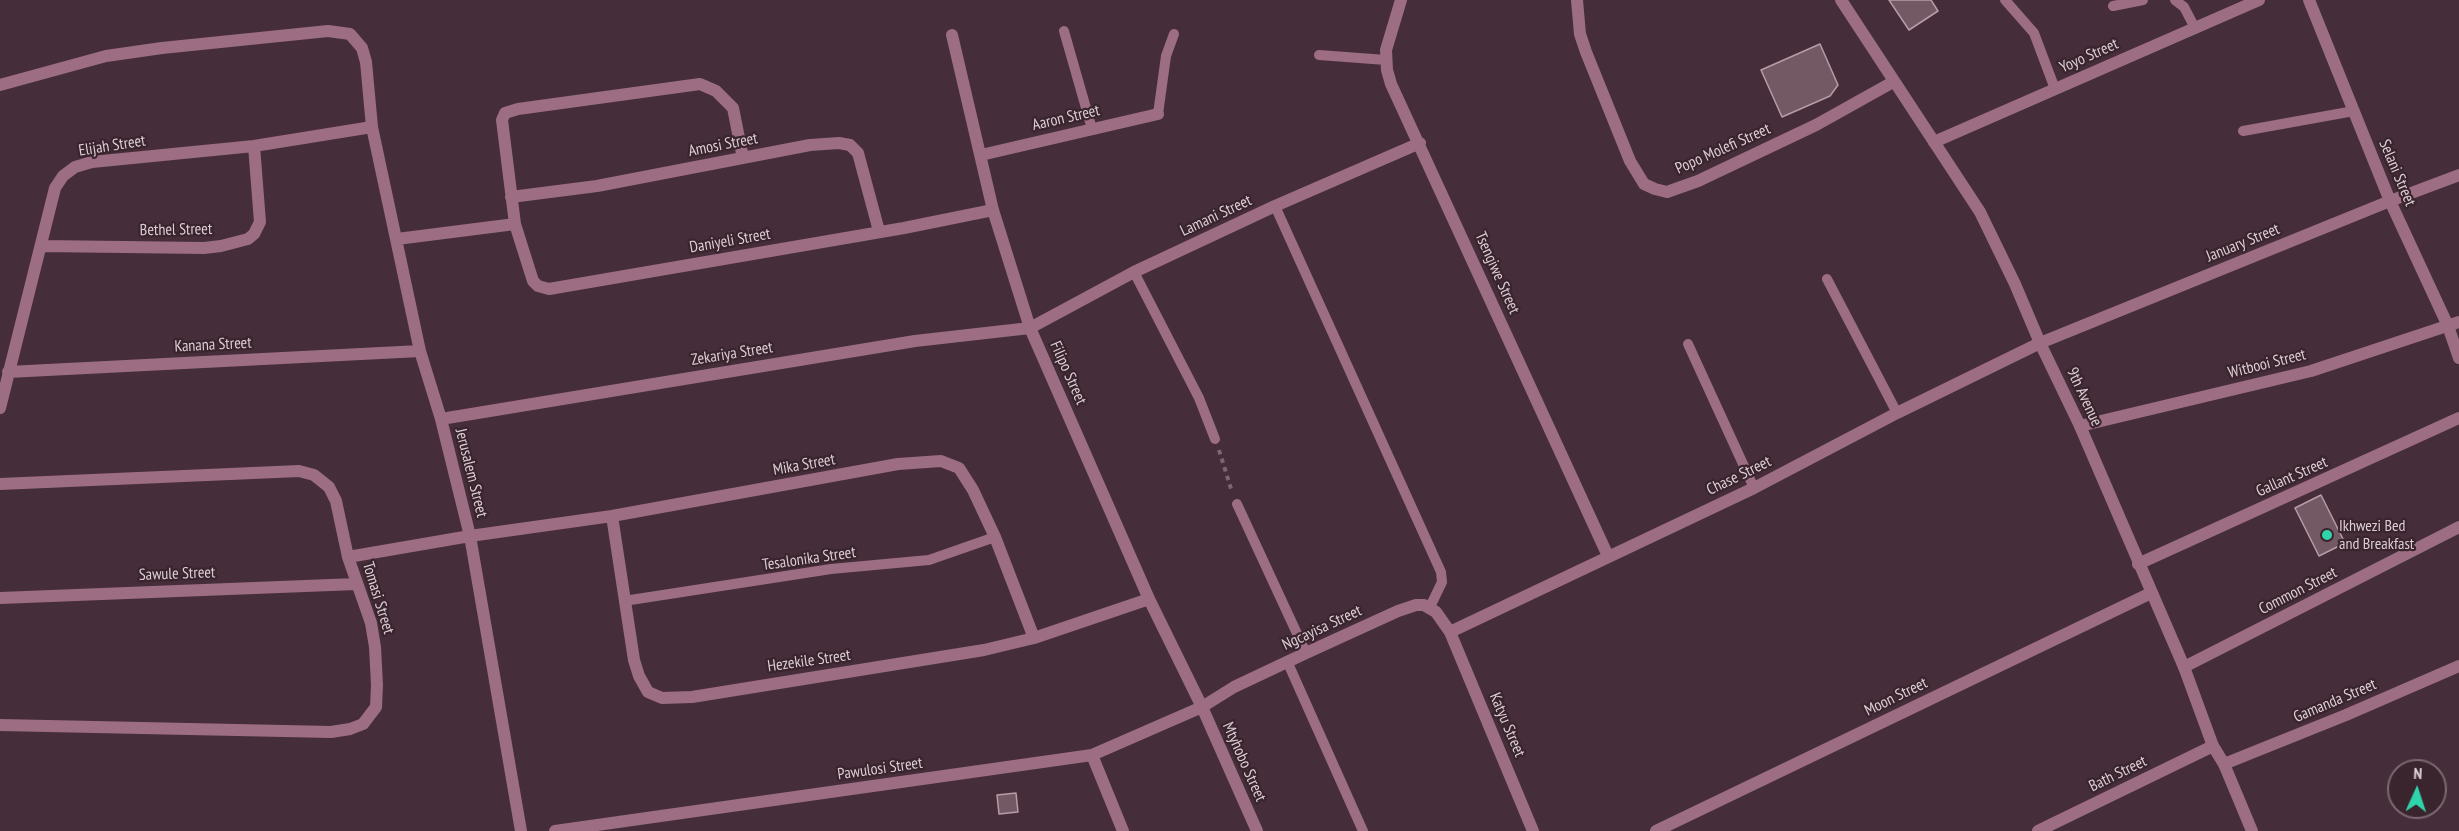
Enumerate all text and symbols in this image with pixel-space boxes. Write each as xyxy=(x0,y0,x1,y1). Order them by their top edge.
street label: Yoyo Street xyxy=(2057,35,2121,77)
street label: Aaron Street xyxy=(1030,101,1102,135)
street label: Popo Molefi Street xyxy=(1673,120,1773,178)
street label: Amosi Street xyxy=(687,129,759,161)
street label: Elijah Street xyxy=(77,131,147,161)
street label: Selani Street xyxy=(2374,137,2420,209)
street label: Lamani Street xyxy=(1177,191,1255,241)
street label: Bethel Street xyxy=(140,220,212,240)
street label: January Street xyxy=(2203,220,2283,266)
street label: Daniyeli Street xyxy=(688,224,772,258)
street label: Tsengiwe Street xyxy=(1470,229,1524,317)
street label: Kanana Street xyxy=(174,333,252,357)
street label: Zekariya Street xyxy=(690,338,774,370)
street label: Filipo Street xyxy=(1045,338,1091,408)
street label: Witbooi Street xyxy=(2226,345,2308,383)
street label: 9th Avenue xyxy=(2062,365,2106,429)
street label: Jerusalem Street xyxy=(451,427,491,519)
street label: Mika Street xyxy=(771,450,837,480)
street label: Chase Street xyxy=(1704,452,1774,500)
street label: Gallant Street xyxy=(2253,453,2331,501)
place label: Ikhwezi Bed and Breakfast xyxy=(2339,516,2414,554)
marker: Ikhwezi Bed and Breakfast xyxy=(2320,528,2334,542)
street label: Tesalonika Street xyxy=(761,543,857,575)
street label: Tomasi Street xyxy=(358,560,398,636)
street label: Sawule Street xyxy=(138,563,216,585)
street label: Common Street xyxy=(2256,563,2340,619)
street label: Ngcayisa Street xyxy=(1279,601,1365,655)
street label: Hezekile Street xyxy=(766,646,852,676)
street label: Moon Street xyxy=(1861,674,1931,720)
street label: Gamanda Street xyxy=(2291,675,2379,727)
street label: Katyu Street xyxy=(1485,690,1529,760)
street label: Mtyhobo Street xyxy=(1218,719,1270,805)
street label: Bath Street xyxy=(2086,752,2150,796)
street label: Pawulosi Street xyxy=(836,754,924,784)
north arrow xyxy=(2387,759,2447,819)
text: N xyxy=(2413,763,2423,783)

